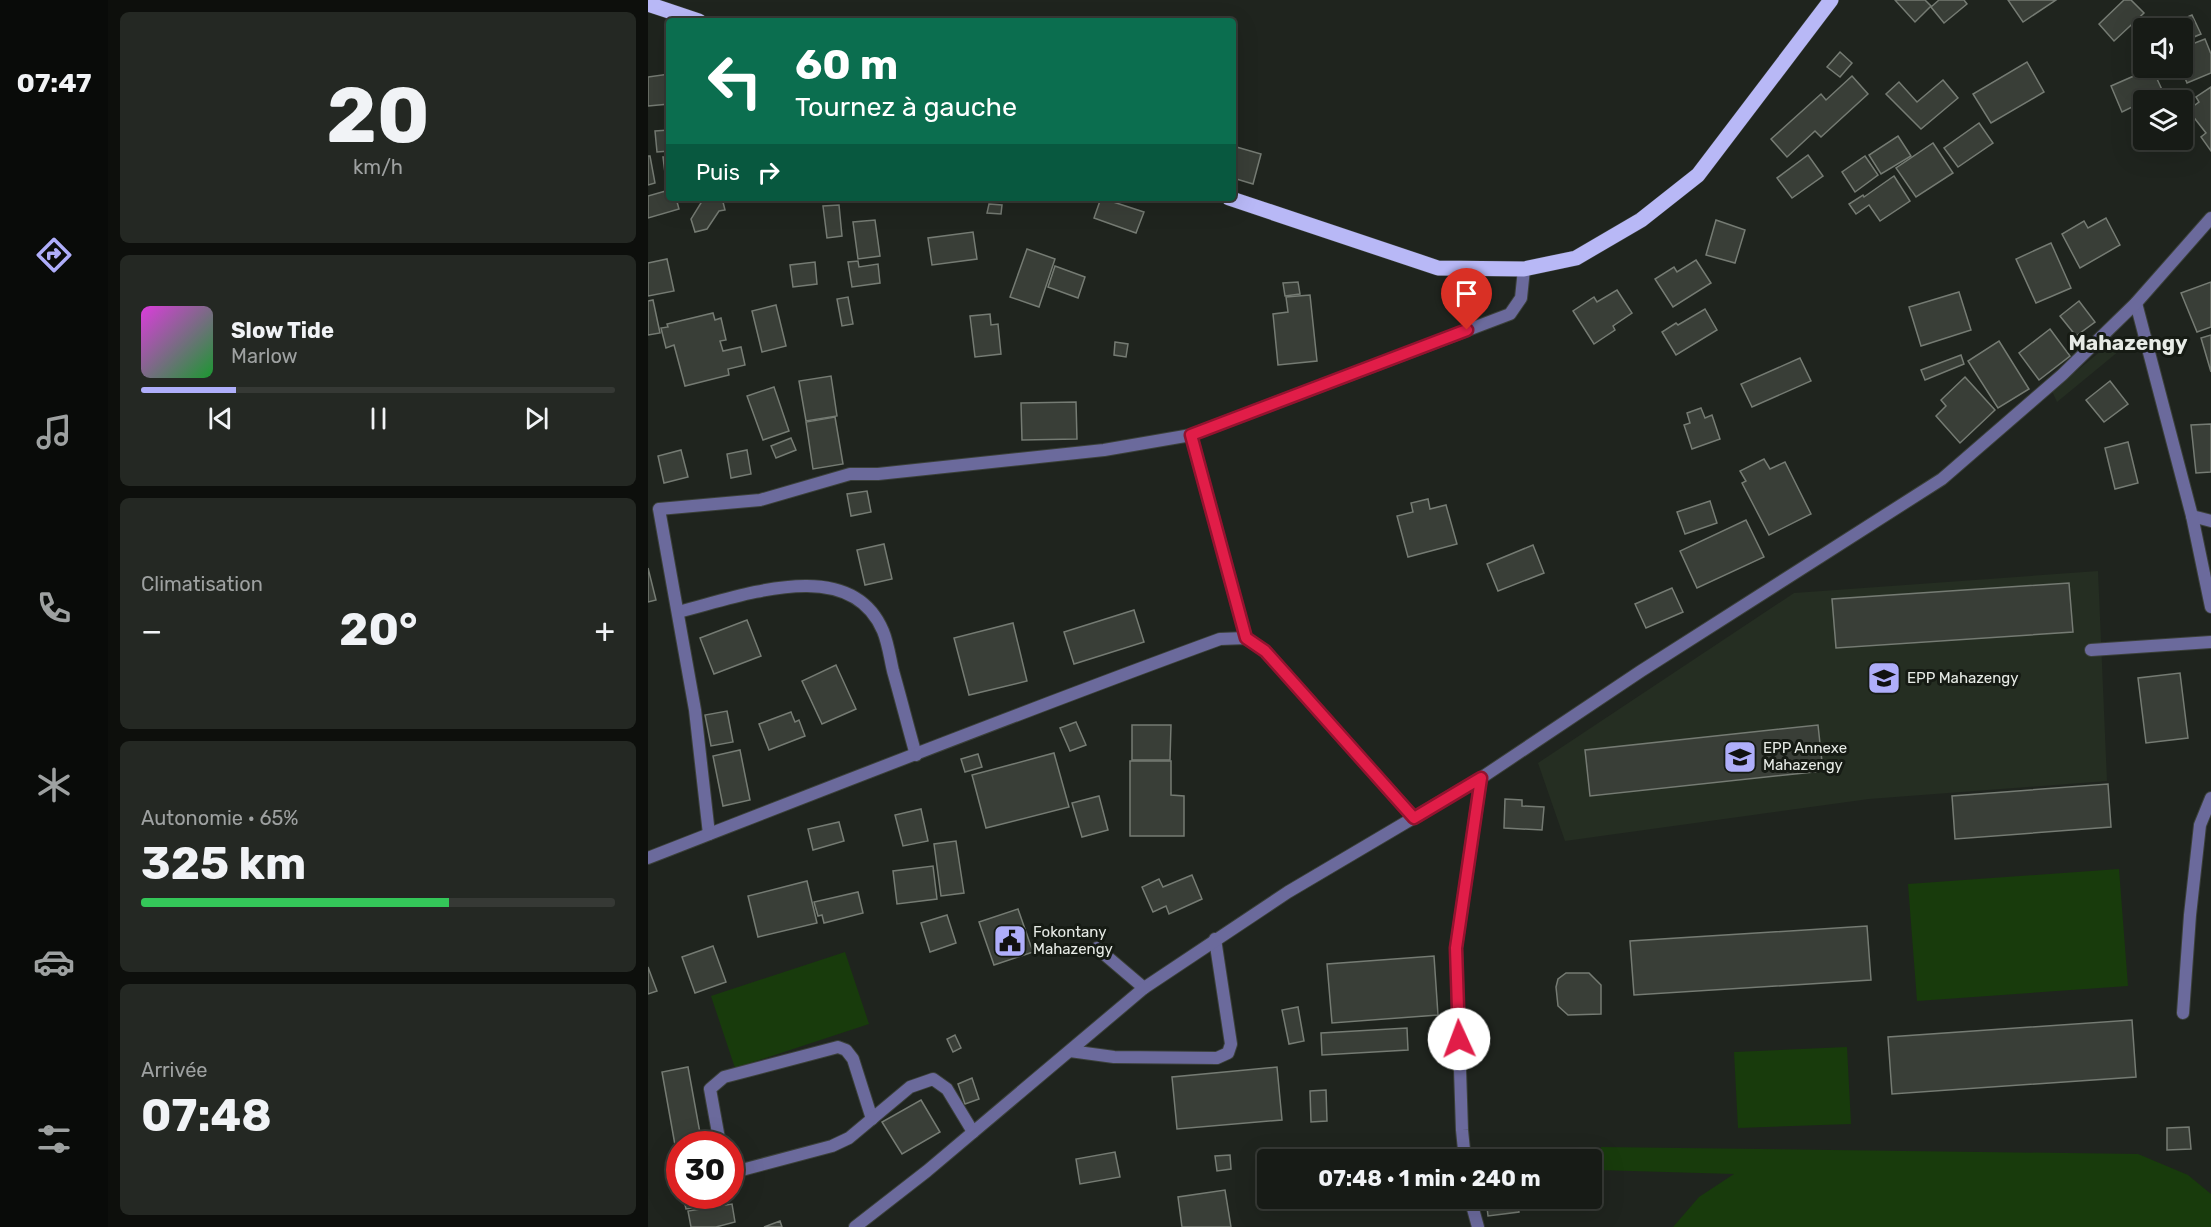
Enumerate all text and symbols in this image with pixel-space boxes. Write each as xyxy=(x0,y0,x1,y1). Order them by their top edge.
map controls xyxy=(2133,18,2193,150)
button: sound xyxy=(2133,18,2193,78)
text: 60 m xyxy=(795,40,898,90)
icon: left xyxy=(696,42,774,120)
text: 07:47 xyxy=(17,67,91,99)
text: 20 xyxy=(326,69,430,162)
button: layers xyxy=(2133,90,2193,150)
text: Tournez à gauche xyxy=(795,91,1017,123)
text: km/h xyxy=(353,155,403,179)
icon: right xyxy=(752,156,785,189)
text: Puis xyxy=(696,159,740,186)
icon: directions xyxy=(33,234,75,276)
pin xyxy=(1441,268,1492,330)
icon: arrive xyxy=(1450,277,1483,310)
text: Slow Tide xyxy=(231,317,334,344)
district label: Mahazengy xyxy=(2068,330,2188,355)
text: Marlow xyxy=(231,344,298,368)
icon: previous xyxy=(204,402,237,435)
icon: pause xyxy=(362,402,395,435)
icon: next xyxy=(520,402,553,435)
icon: music xyxy=(33,411,75,453)
text: Climatisation xyxy=(141,572,263,596)
icon: phone xyxy=(33,587,75,629)
text: 20° xyxy=(339,603,418,656)
text: − xyxy=(141,611,162,650)
text: + xyxy=(594,611,615,650)
school or university icon: EPP Mahazengy xyxy=(1866,660,1902,696)
place label: EPP Mahazengy xyxy=(1907,669,2019,687)
school or university icon: EPP Annexe Mahazengy xyxy=(1722,739,1758,775)
place label: EPP Annexe Mahazengy xyxy=(1763,739,1847,774)
icon: climate xyxy=(33,764,75,806)
text: Autonomie · 65% xyxy=(141,806,299,830)
text: 325 km xyxy=(141,837,306,890)
public building icon: Fokontany Mahazengy xyxy=(992,923,1028,959)
place label: Fokontany Mahazengy xyxy=(1033,923,1113,958)
icon: car xyxy=(33,941,75,983)
position arrow xyxy=(1427,1007,1491,1071)
text: Arrivée xyxy=(141,1058,208,1082)
text: 07:48 xyxy=(141,1089,272,1142)
icon: filters xyxy=(33,1118,75,1160)
speed limit sign: 30 xyxy=(666,1131,744,1209)
text: 07:48 · 1 min · 240 m xyxy=(1318,1165,1541,1192)

